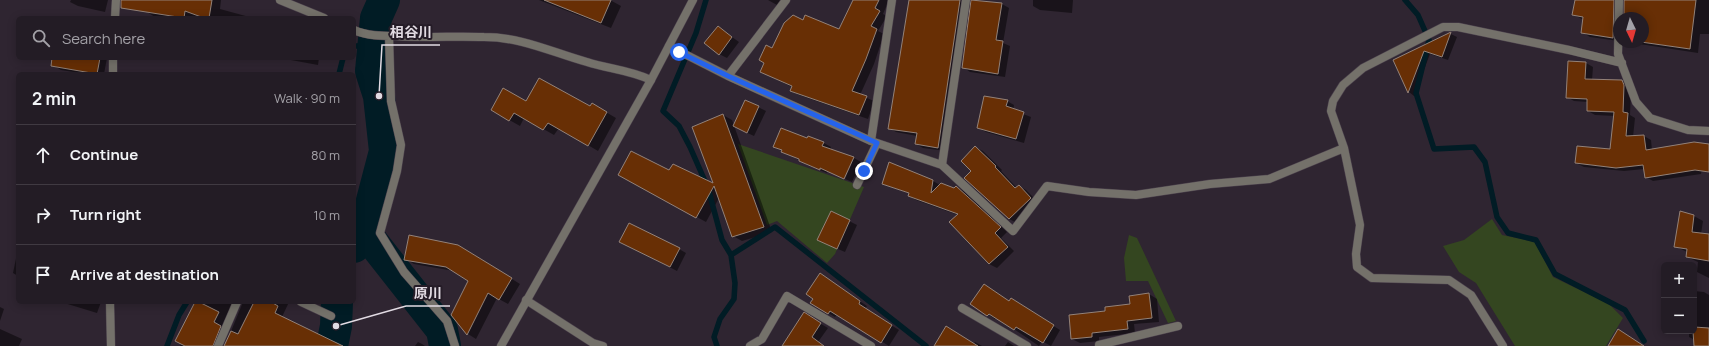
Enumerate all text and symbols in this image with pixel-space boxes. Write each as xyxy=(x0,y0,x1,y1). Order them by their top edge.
north arrow xyxy=(1613,12,1649,48)
search box xyxy=(16,16,356,60)
callout: 相谷川 xyxy=(382,19,440,45)
text: 相谷川 xyxy=(390,22,432,41)
icon: search xyxy=(30,27,52,49)
text: Search here xyxy=(62,28,145,49)
route start xyxy=(670,43,688,61)
text: 2 min xyxy=(32,87,76,110)
text: Walk · 90 m xyxy=(274,89,340,107)
icon: ahead xyxy=(32,144,54,166)
text: Continue xyxy=(70,144,138,165)
text: 80 m xyxy=(311,146,340,164)
route end xyxy=(855,162,873,180)
icon: right xyxy=(32,204,54,226)
text: Turn right xyxy=(70,204,141,225)
text: 10 m xyxy=(313,206,340,224)
map controls xyxy=(1661,262,1697,334)
button: + xyxy=(1661,262,1697,298)
icon: arrive xyxy=(32,264,54,286)
text: Arrive at destination xyxy=(70,264,219,285)
callout: 原川 xyxy=(406,280,450,306)
text: 原川 xyxy=(414,283,442,302)
button: − xyxy=(1661,298,1697,334)

